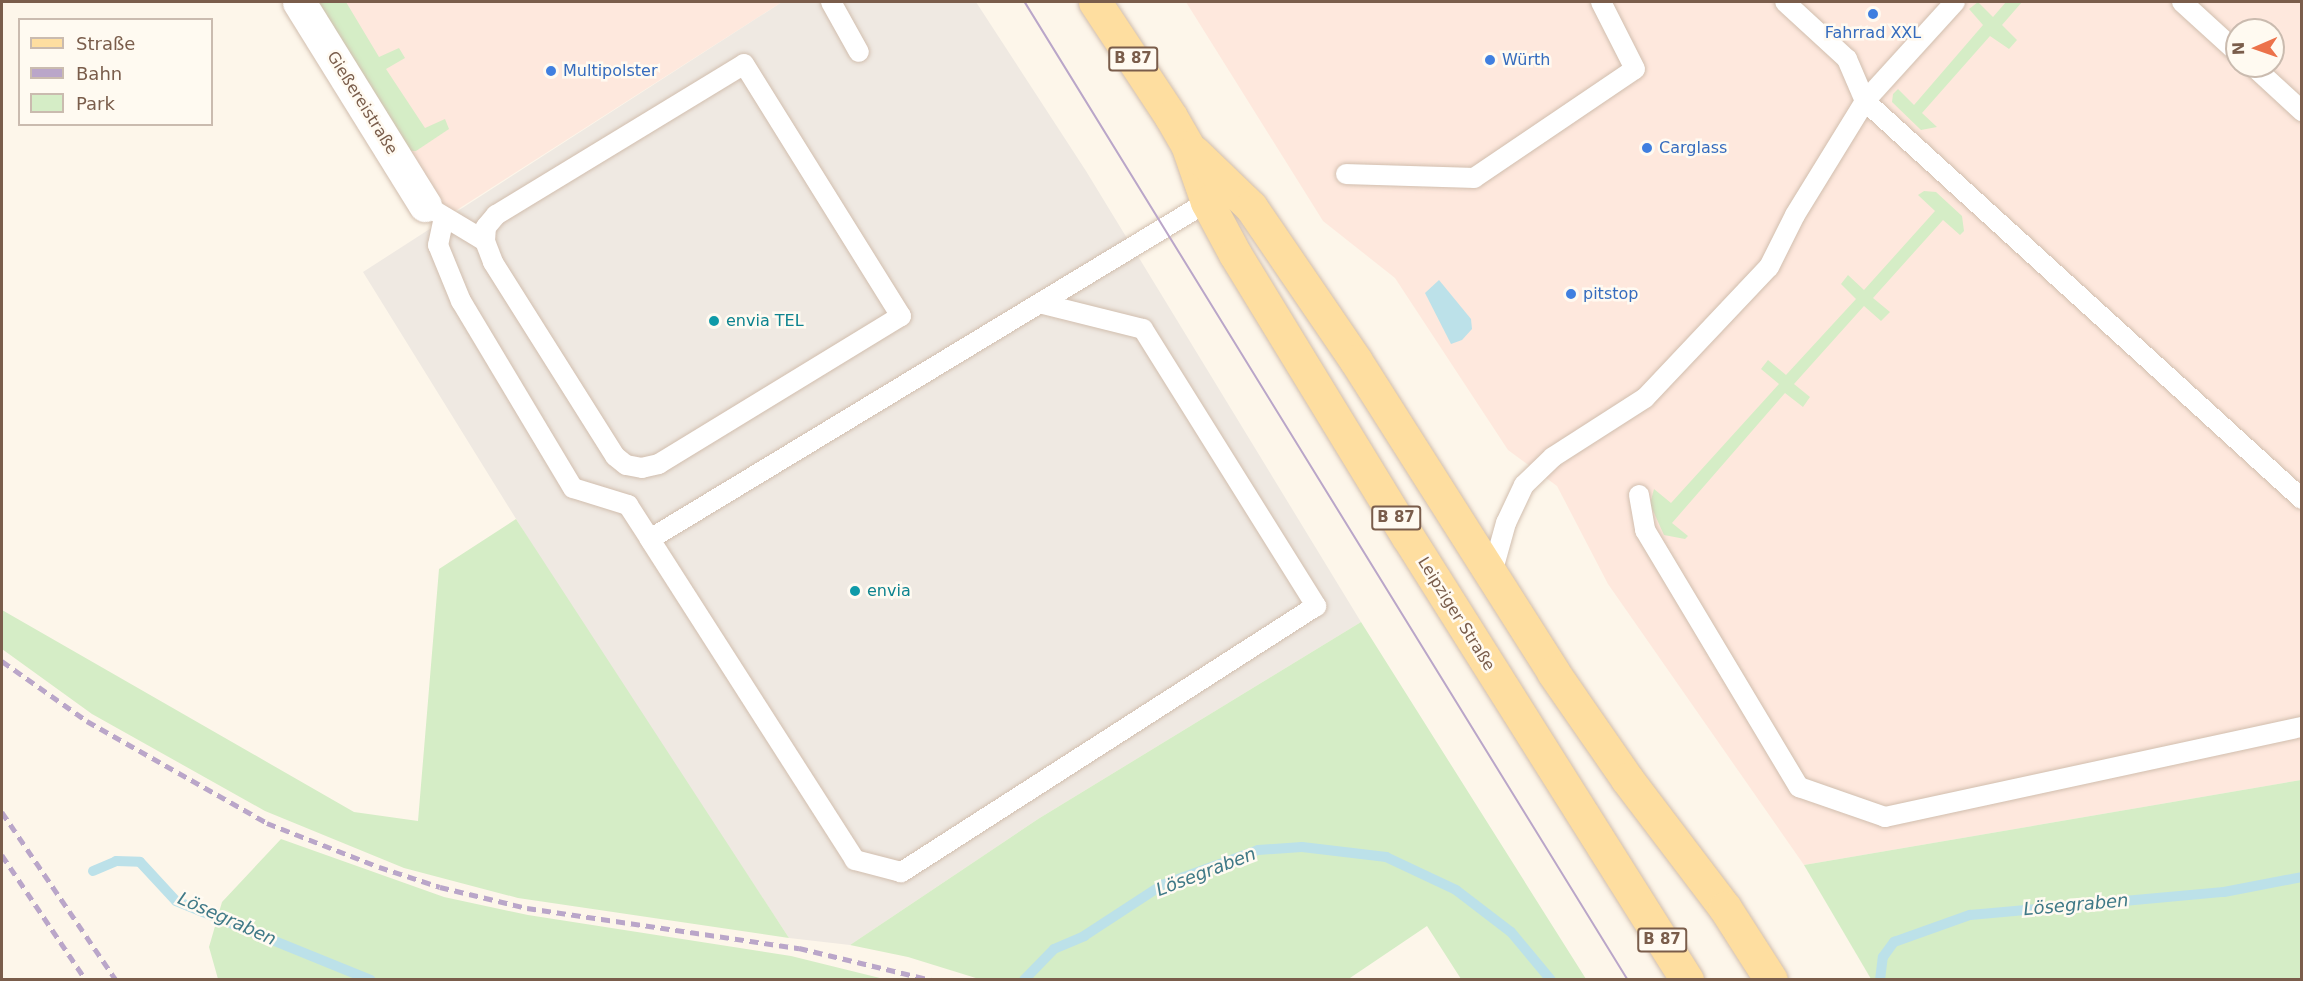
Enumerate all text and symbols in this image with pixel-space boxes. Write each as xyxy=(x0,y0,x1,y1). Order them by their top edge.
marker: Fahrrad XXL xyxy=(1866,7,1880,21)
legend xyxy=(18,18,213,126)
north arrow xyxy=(2225,18,2285,78)
place label: Fahrrad XXL xyxy=(1825,23,1921,43)
text: Straße xyxy=(76,33,135,54)
text: N xyxy=(2229,42,2248,56)
road number: B 87 xyxy=(1108,47,1158,71)
street label: Gießereistraße xyxy=(323,48,401,158)
place label: Würth xyxy=(1502,50,1550,70)
marker: Würth xyxy=(1483,53,1497,67)
place label: Multipolster xyxy=(563,61,658,81)
text: Bahn xyxy=(76,63,122,84)
marker: Multipolster xyxy=(544,64,558,78)
text: Park xyxy=(76,93,115,114)
place label: Carglass xyxy=(1659,138,1727,158)
marker: Carglass xyxy=(1640,141,1654,155)
place label: pitstop xyxy=(1583,284,1638,304)
marker: pitstop xyxy=(1564,287,1578,301)
place label: envia TEL xyxy=(726,311,804,331)
marker: envia TEL xyxy=(707,314,721,328)
road number: B 87 xyxy=(1370,506,1422,530)
street label: Leipziger Straße xyxy=(1413,554,1499,674)
place label: envia xyxy=(867,581,911,601)
marker: envia xyxy=(848,584,862,598)
water label: Lösegraben xyxy=(1153,843,1259,901)
water label: Lösegraben xyxy=(175,888,279,950)
water label: Lösegraben xyxy=(2023,890,2129,920)
road number: B 87 xyxy=(1636,928,1688,952)

